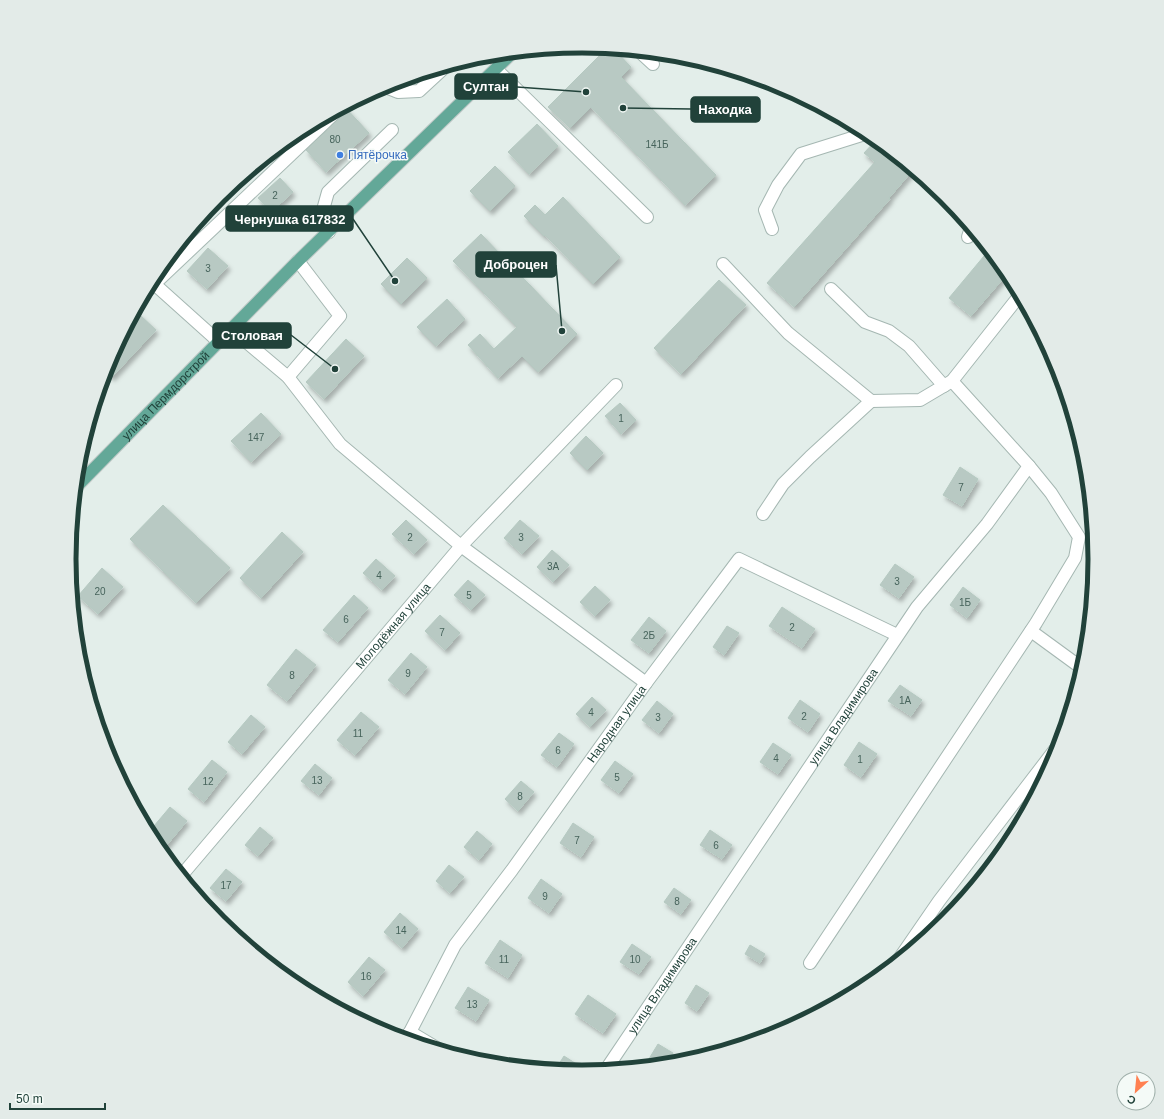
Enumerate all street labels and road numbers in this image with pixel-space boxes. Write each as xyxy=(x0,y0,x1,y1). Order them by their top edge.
street label: улица Пермдорстрой xyxy=(119,348,212,443)
street label: Молодёжная улица xyxy=(353,580,434,672)
street label: улица Владимирова xyxy=(806,666,881,767)
street label: Народная улица xyxy=(584,682,649,765)
street label: улица Владимирова xyxy=(625,934,700,1036)

